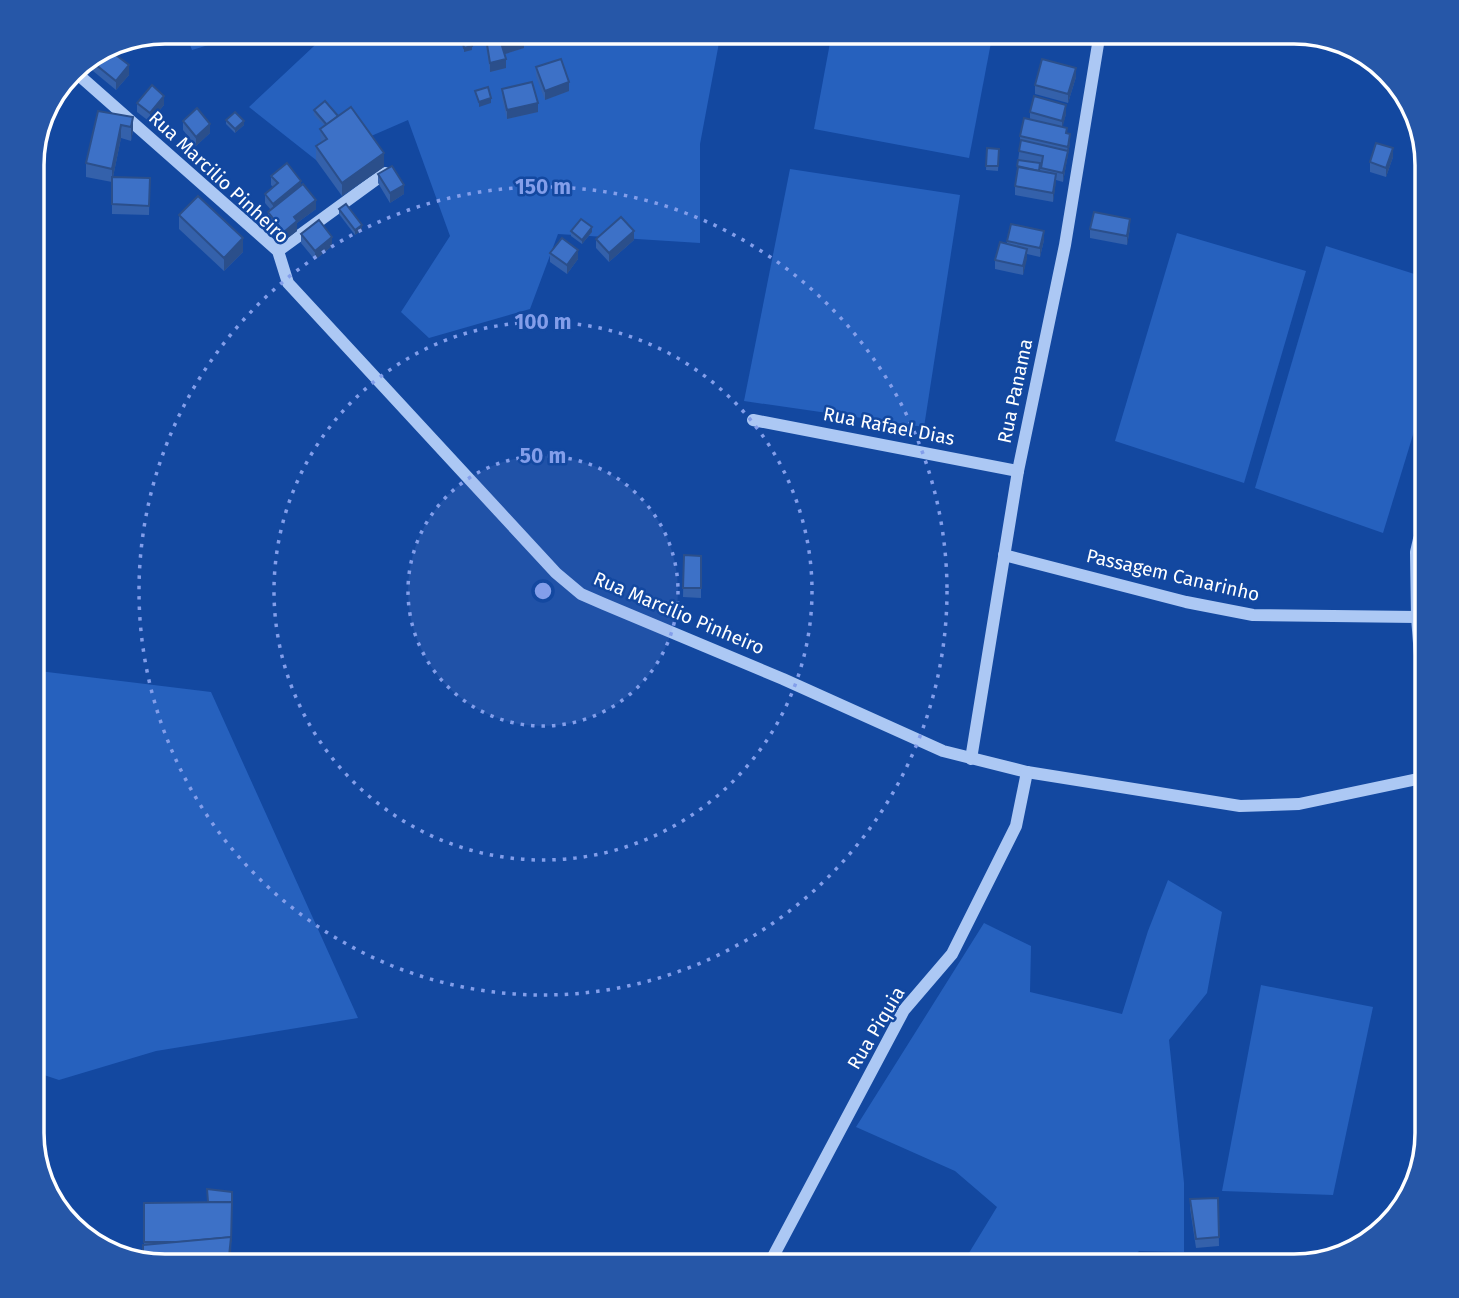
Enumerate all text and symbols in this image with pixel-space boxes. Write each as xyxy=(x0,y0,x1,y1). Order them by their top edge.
street label: Rua Marcilio Pinheiro xyxy=(144,106,294,248)
text: 150 m xyxy=(515,174,571,200)
text: 100 m xyxy=(514,309,572,335)
street label: Rua Panama xyxy=(993,337,1037,445)
street label: Rua Rafael Dias xyxy=(821,402,957,450)
text: 50 m xyxy=(520,443,566,469)
street label: Passagem Canarinho xyxy=(1084,544,1262,606)
street label: Rua Marcilio Pinheiro xyxy=(590,567,768,659)
centre of rings xyxy=(531,579,555,603)
street label: Rua Piquia xyxy=(842,982,910,1074)

